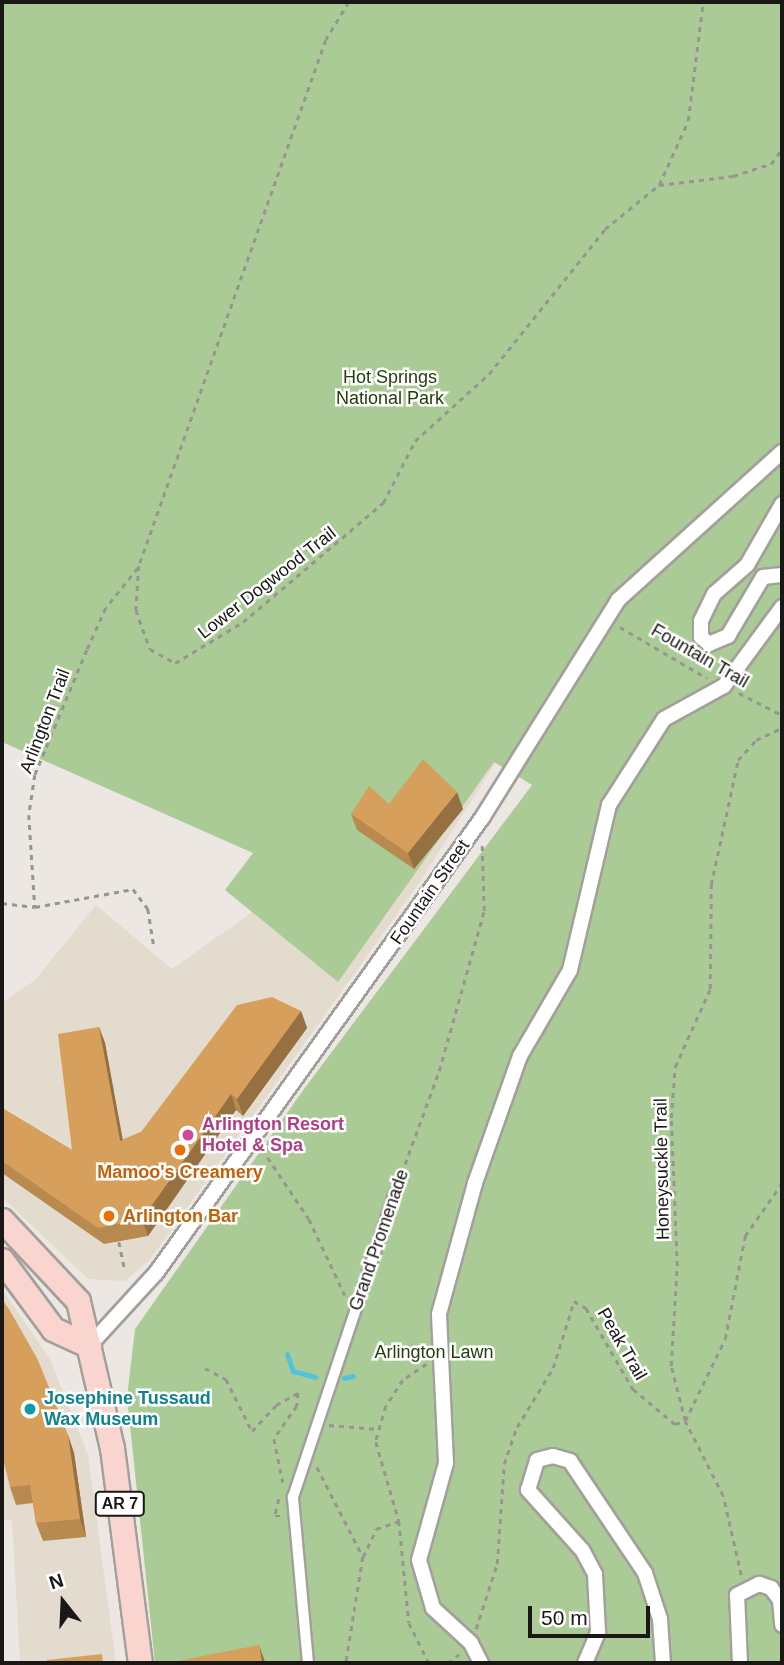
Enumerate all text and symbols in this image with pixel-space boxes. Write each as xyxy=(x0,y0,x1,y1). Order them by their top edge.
park label: Hot Springs National Park xyxy=(336,367,444,410)
street label: Lower Dogwood Trail xyxy=(194,522,340,644)
street label: Fountain Trail xyxy=(647,619,753,693)
street label: Arlington Trail xyxy=(15,666,75,776)
street label: Fountain Street xyxy=(386,835,474,949)
street label: Honeysuckle Trail xyxy=(650,1098,674,1240)
place label: Arlington Resort Hotel & Spa xyxy=(202,1114,344,1156)
marker: Arlington Resort Hotel & Spa xyxy=(180,1127,196,1143)
marker: Mamoo's Creamery xyxy=(172,1142,188,1158)
place label: Mamoo's Creamery xyxy=(97,1161,263,1183)
street label: Grand Promenade xyxy=(345,1166,413,1314)
place label: Arlington Bar xyxy=(123,1205,238,1227)
marker: Arlington Bar xyxy=(101,1208,117,1224)
street label: Peak Trail xyxy=(593,1304,651,1384)
park label: Arlington Lawn xyxy=(374,1341,494,1363)
place label: Josephine Tussaud Wax Museum xyxy=(44,1388,211,1430)
marker: Josephine Tussaud Wax Museum xyxy=(22,1401,38,1417)
road number: AR 7 xyxy=(94,1492,146,1516)
north arrow xyxy=(28,1567,98,1637)
text: N xyxy=(47,1569,66,1594)
scale bar xyxy=(532,1592,654,1636)
text: 50 m xyxy=(541,1606,588,1629)

